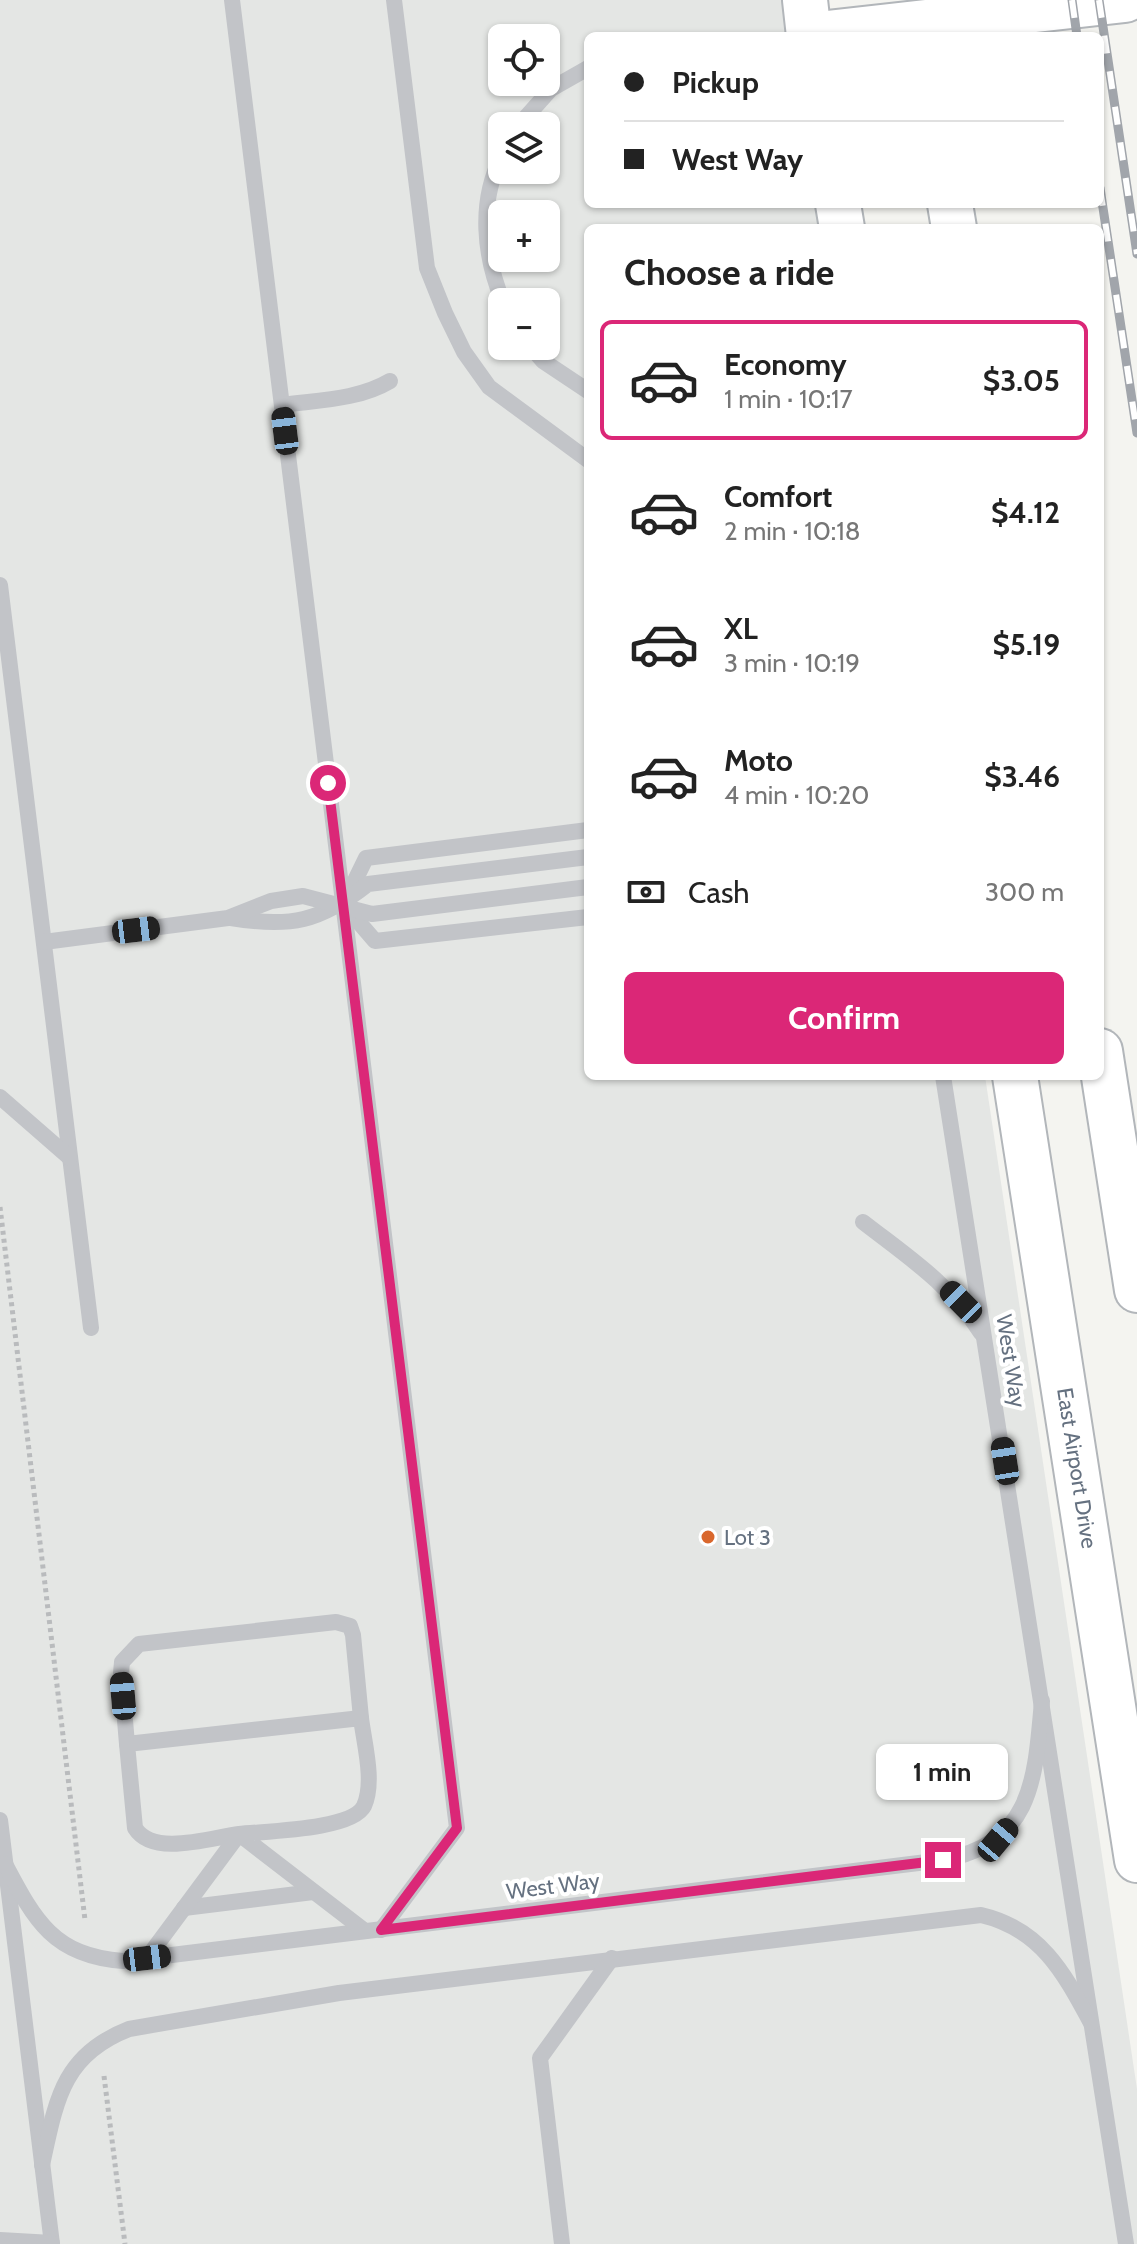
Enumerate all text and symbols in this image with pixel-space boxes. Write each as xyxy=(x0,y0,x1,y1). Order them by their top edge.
map controls xyxy=(488,24,560,360)
button: locate xyxy=(488,24,560,96)
text: Pickup xyxy=(672,64,759,101)
button: layers xyxy=(488,112,560,184)
text: West Way xyxy=(672,141,803,178)
button: + xyxy=(488,200,560,272)
text: Choose a ride xyxy=(624,250,834,294)
button: − xyxy=(488,288,560,360)
icon: car xyxy=(628,344,700,416)
text: Economy xyxy=(724,346,847,383)
text: $3.05 xyxy=(983,362,1060,399)
text: 1 min · 10:17 xyxy=(724,383,853,415)
car xyxy=(270,406,300,456)
icon: car xyxy=(628,476,700,548)
text: Comfort xyxy=(724,478,832,515)
text: $4.12 xyxy=(991,494,1060,531)
text: 2 min · 10:18 xyxy=(724,515,860,547)
icon: car xyxy=(628,608,700,680)
text: XL xyxy=(724,610,758,647)
text: $5.19 xyxy=(992,626,1060,663)
text: 3 min · 10:19 xyxy=(724,647,860,679)
icon: car xyxy=(628,740,700,812)
text: Moto xyxy=(724,742,793,779)
text: $3.46 xyxy=(984,758,1060,795)
route start xyxy=(310,765,346,801)
text: 4 min · 10:20 xyxy=(724,779,869,811)
icon: cash xyxy=(624,870,668,914)
text: Cash xyxy=(688,874,750,911)
text: 300 m xyxy=(985,876,1064,908)
car xyxy=(111,915,161,945)
button: Confirm xyxy=(624,972,1064,1064)
car xyxy=(936,1277,986,1327)
street label: West Way xyxy=(990,1313,1032,1409)
street label: East Airport Drive xyxy=(1051,1386,1103,1550)
car xyxy=(989,1435,1021,1487)
place label: Lot 3 xyxy=(724,1524,771,1551)
marker: Lot 3 xyxy=(699,1528,717,1546)
car xyxy=(109,1671,137,1721)
callout: 1 min xyxy=(877,1744,1009,1800)
text: 1 min xyxy=(913,1756,971,1788)
car xyxy=(973,1814,1023,1866)
route end xyxy=(925,1842,961,1878)
street label: West Way xyxy=(505,1867,601,1905)
car xyxy=(122,1943,172,1973)

